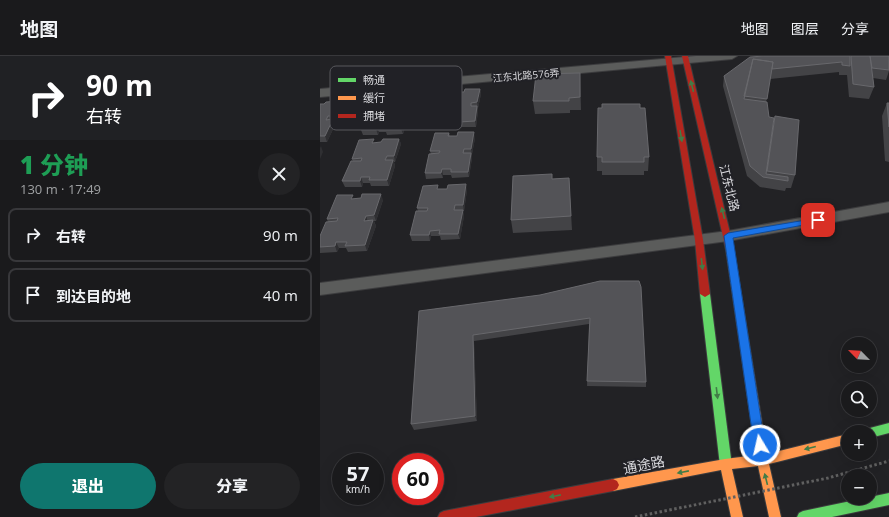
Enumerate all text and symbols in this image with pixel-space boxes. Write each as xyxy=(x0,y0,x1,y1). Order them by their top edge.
text: 地图 xyxy=(20,16,58,42)
text: 地图 xyxy=(741,19,769,38)
text: 图层 xyxy=(791,19,819,38)
text: 分享 xyxy=(841,19,869,38)
street label: 江东北路576弄 xyxy=(492,65,560,85)
text: 90 m xyxy=(86,66,153,104)
legend xyxy=(330,66,462,130)
icon: right xyxy=(20,72,72,124)
text: 畅通 xyxy=(363,72,385,87)
one-way arrow xyxy=(689,80,695,93)
text: 缓行 xyxy=(363,90,385,105)
text: 右转 xyxy=(86,104,122,128)
text: 拥堵 xyxy=(363,108,385,123)
one-way arrow xyxy=(678,130,684,142)
text: 1 分钟 xyxy=(20,148,88,181)
button: close xyxy=(258,153,300,195)
street label: 江东北路 xyxy=(715,163,744,213)
text: 130 m · 17:49 xyxy=(20,180,101,198)
pin xyxy=(801,203,835,237)
one-way arrow xyxy=(719,207,725,219)
icon: arrive xyxy=(807,209,829,231)
icon: right xyxy=(22,224,44,246)
text: 90 m xyxy=(263,225,298,245)
text: 右转 xyxy=(56,226,86,246)
one-way arrow xyxy=(699,258,705,270)
icon: arrive xyxy=(22,284,44,306)
text: 40 m xyxy=(263,285,298,305)
text: 到达目的地 xyxy=(56,286,131,306)
north arrow xyxy=(841,337,877,373)
map controls xyxy=(841,337,877,505)
button: search xyxy=(841,381,877,417)
one-way arrow xyxy=(714,387,720,399)
position arrow xyxy=(739,424,781,466)
button: + xyxy=(841,425,877,461)
one-way arrow xyxy=(804,445,816,451)
street label: 通途路 xyxy=(621,451,666,478)
speed limit sign: 60 xyxy=(392,453,444,505)
text: 57 xyxy=(347,460,369,487)
button: 退出 xyxy=(20,463,156,509)
button: 分享 xyxy=(164,463,300,509)
button: − xyxy=(841,469,877,505)
one-way arrow xyxy=(677,470,689,476)
one-way arrow xyxy=(763,473,769,485)
text: km/h xyxy=(346,482,370,496)
one-way arrow xyxy=(549,494,561,500)

